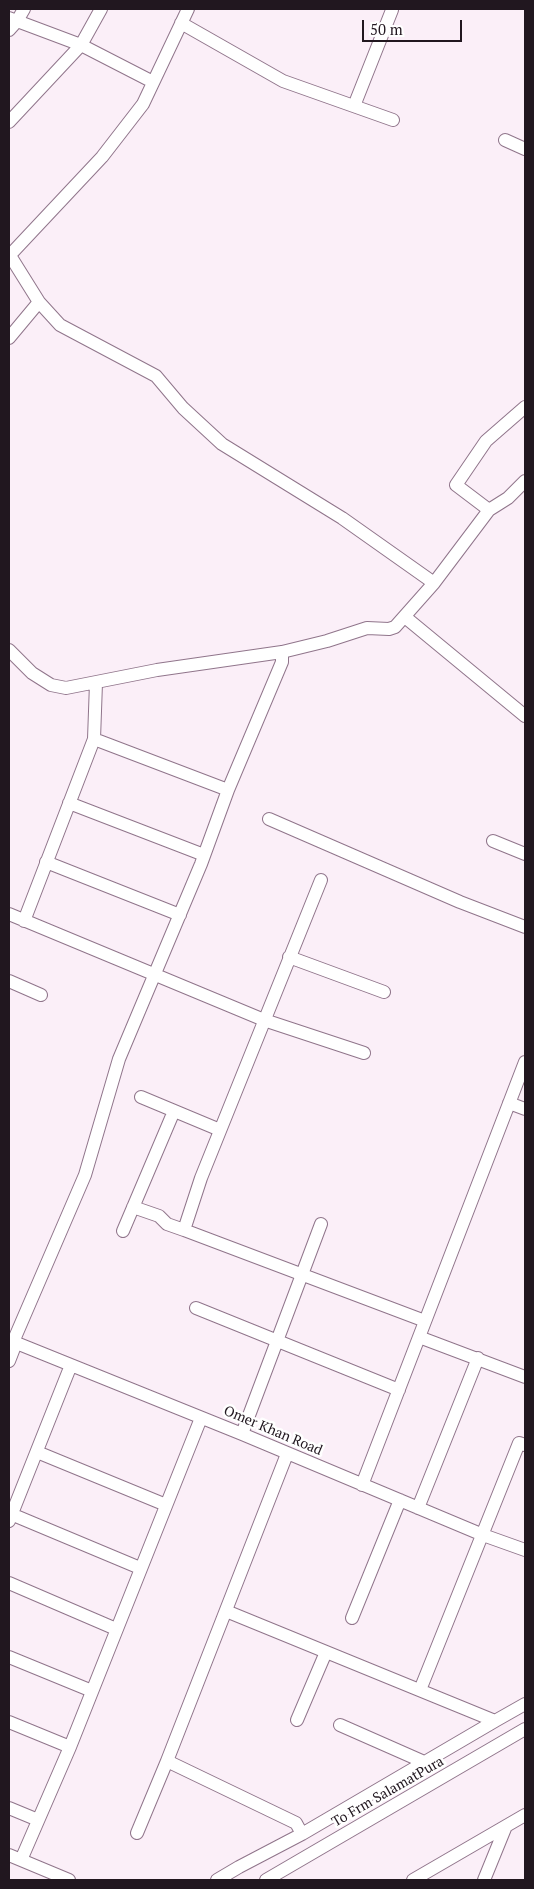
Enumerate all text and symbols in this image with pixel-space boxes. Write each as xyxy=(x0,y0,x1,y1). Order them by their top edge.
scale bar xyxy=(364,10,464,42)
text: 50 m xyxy=(370,19,403,39)
street label: Omer Khan Road xyxy=(221,1403,325,1459)
street label: To Frm SalamatPura xyxy=(329,1753,447,1831)

